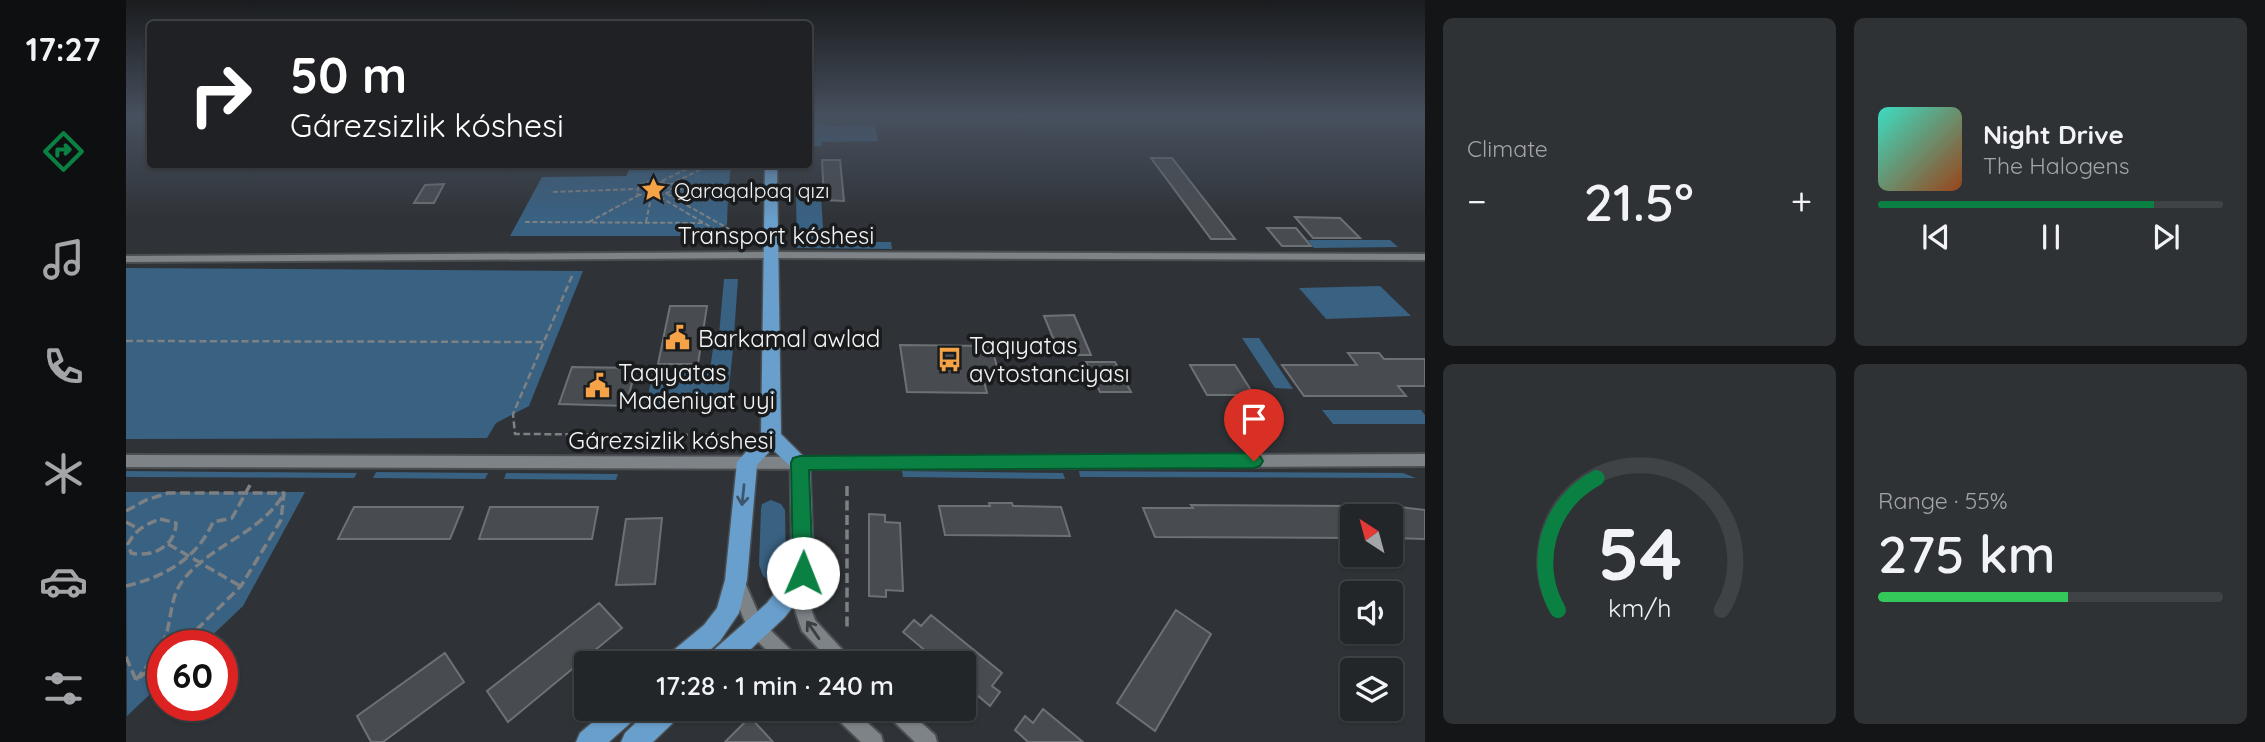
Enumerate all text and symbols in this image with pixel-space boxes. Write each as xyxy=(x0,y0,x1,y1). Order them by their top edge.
text: 17:27 xyxy=(26,29,100,69)
text: 50 m xyxy=(290,44,407,105)
icon: right xyxy=(175,49,266,140)
text: Gárezsizlik kóshesi xyxy=(290,105,564,145)
text: Night Drive xyxy=(1983,118,2124,151)
icon: directions xyxy=(39,127,88,176)
text: Climate xyxy=(1467,134,1548,163)
text: The Halogens xyxy=(1983,151,2130,180)
text: 21.5° xyxy=(1584,169,1694,234)
place icon: Qaraqalpaq qızı xyxy=(640,176,668,204)
place label: Qaraqalpaq qızı xyxy=(674,177,830,203)
text: − xyxy=(1467,177,1487,225)
text: + xyxy=(1791,177,1812,225)
icon: previous xyxy=(1917,218,1955,256)
icon: pause xyxy=(2032,218,2070,256)
icon: next xyxy=(2147,218,2185,256)
street label: Transport kóshesi xyxy=(678,220,874,250)
icon: music xyxy=(39,235,88,284)
place label: Barkamal awlad xyxy=(698,323,880,353)
public building icon: Barkamal awlad xyxy=(664,324,692,352)
place label: Taqıyatas avtostanciyası xyxy=(969,330,1130,388)
icon: phone xyxy=(39,342,88,391)
bus stop icon: Taqıyatas avtostanciyası xyxy=(935,345,963,373)
place label: Taqıyatas Madeniyat uyi xyxy=(618,357,775,415)
public building icon: Taqıyatas Madeniyat uyi xyxy=(584,372,612,400)
pin xyxy=(1224,389,1284,461)
icon: arrive xyxy=(1235,400,1273,438)
street label: Gárezsizlik kóshesi xyxy=(568,425,774,455)
icon: climate xyxy=(39,449,88,498)
one-way arrow xyxy=(736,483,749,506)
text: Range · 55% xyxy=(1878,486,2008,515)
north arrow xyxy=(1340,504,1404,567)
map controls xyxy=(1340,504,1403,721)
text: 54 xyxy=(1597,507,1682,598)
text: 275 km xyxy=(1878,521,2056,586)
position arrow xyxy=(766,536,840,610)
icon: car xyxy=(39,557,88,606)
button: sound xyxy=(1340,581,1403,644)
text: km/h xyxy=(1608,592,1671,623)
one-way arrow xyxy=(806,621,820,640)
speed limit sign: 60 xyxy=(147,630,238,721)
button: layers xyxy=(1340,658,1403,721)
icon: filters xyxy=(39,664,88,713)
text: 17:28 · 1 min · 240 m xyxy=(656,669,894,702)

